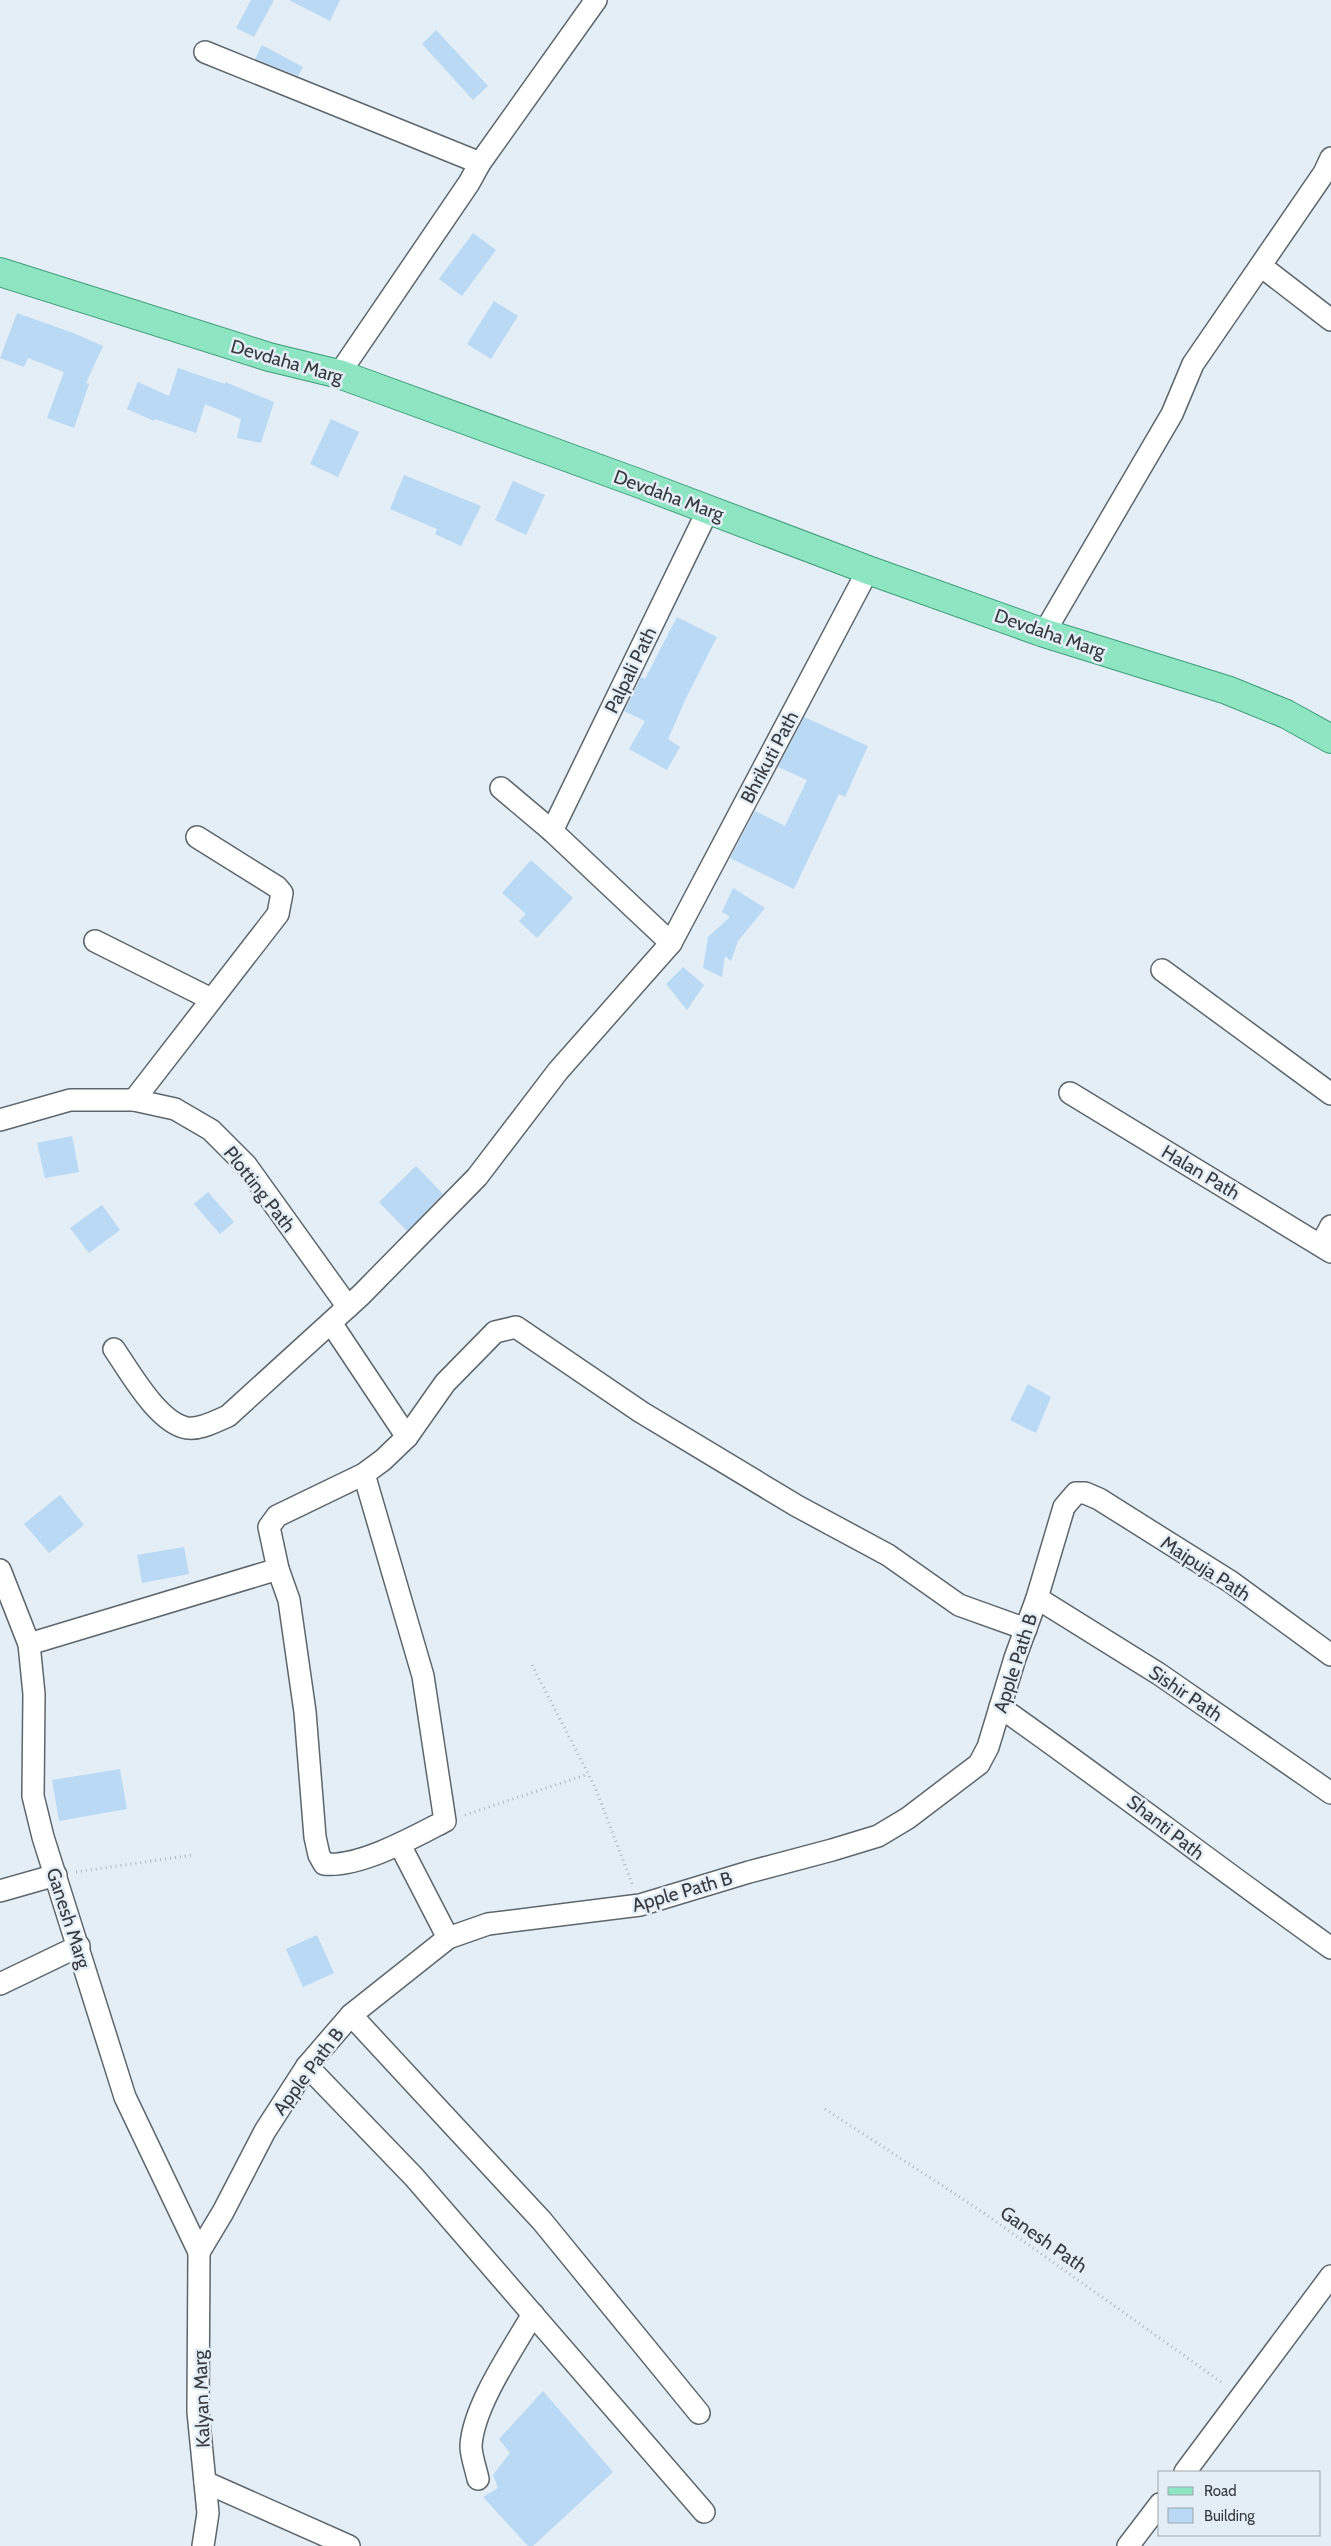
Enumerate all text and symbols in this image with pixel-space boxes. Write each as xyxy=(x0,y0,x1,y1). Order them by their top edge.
street label: Devdaha Marg xyxy=(228,334,346,389)
street label: Devdaha Marg xyxy=(611,465,728,526)
street label: Devdaha Marg xyxy=(991,604,1109,663)
street label: Palpali Path xyxy=(600,623,661,717)
street label: Bhrikuti Path xyxy=(736,707,803,807)
street label: Halan Path xyxy=(1157,1140,1244,1205)
street label: Plotting Path xyxy=(219,1142,300,1237)
street label: Maipuja Path xyxy=(1156,1531,1255,1606)
street label: Apple Path B xyxy=(989,1611,1042,1716)
street label: Sishir Path xyxy=(1145,1660,1227,1726)
street label: Shanti Path xyxy=(1122,1790,1209,1865)
street label: Ganesh Marg xyxy=(41,1865,96,1972)
street label: Apple Path B xyxy=(629,1866,735,1917)
street label: Apple Path B xyxy=(268,2023,349,2119)
street label: Ganesh Path xyxy=(996,2201,1092,2278)
street label: Kalyan Marg xyxy=(188,2349,215,2448)
legend xyxy=(1158,2471,1321,2536)
text: Road xyxy=(1204,2482,1237,2500)
text: Building xyxy=(1204,2507,1255,2525)

